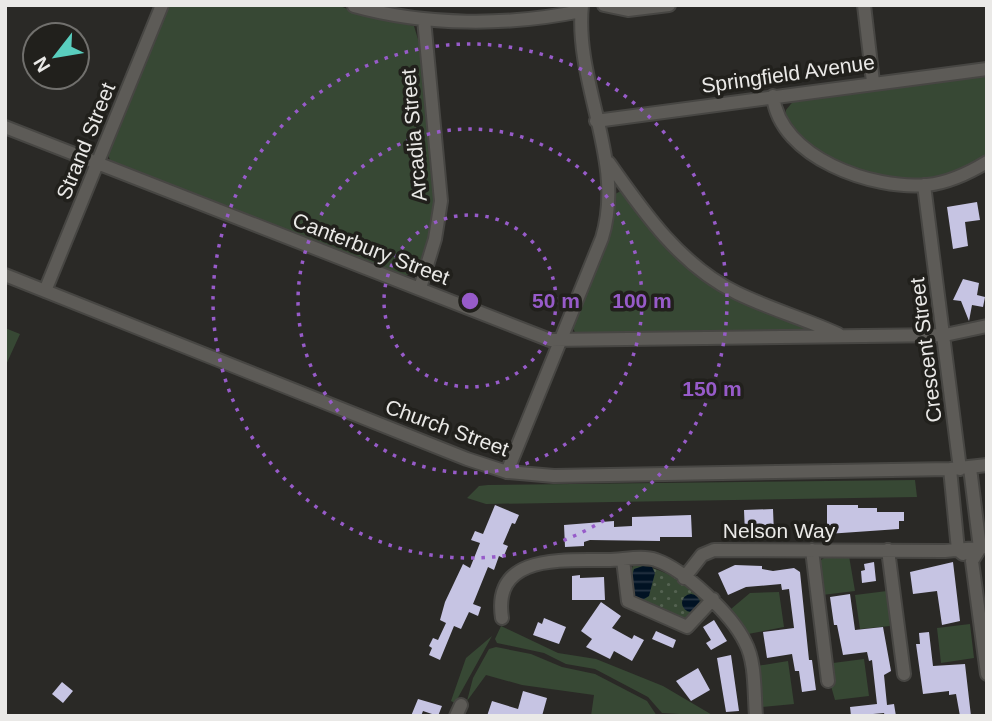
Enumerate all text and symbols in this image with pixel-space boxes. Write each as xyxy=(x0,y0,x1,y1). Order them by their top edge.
north arrow xyxy=(21,21,91,91)
street label: Springfield Avenue xyxy=(700,50,876,97)
text: N xyxy=(29,53,54,76)
street label: Arcadia Street xyxy=(396,68,431,202)
street label: Strand Street xyxy=(52,79,119,202)
street label: Canterbury Street xyxy=(290,208,453,289)
street label: Crescent Street xyxy=(905,276,946,424)
centre of rings xyxy=(458,289,482,313)
text: 50 m xyxy=(532,289,580,312)
text: 100 m xyxy=(612,289,672,312)
text: 150 m xyxy=(682,377,742,400)
street label: Church Street xyxy=(382,395,512,461)
street label: Nelson Way xyxy=(723,519,836,542)

